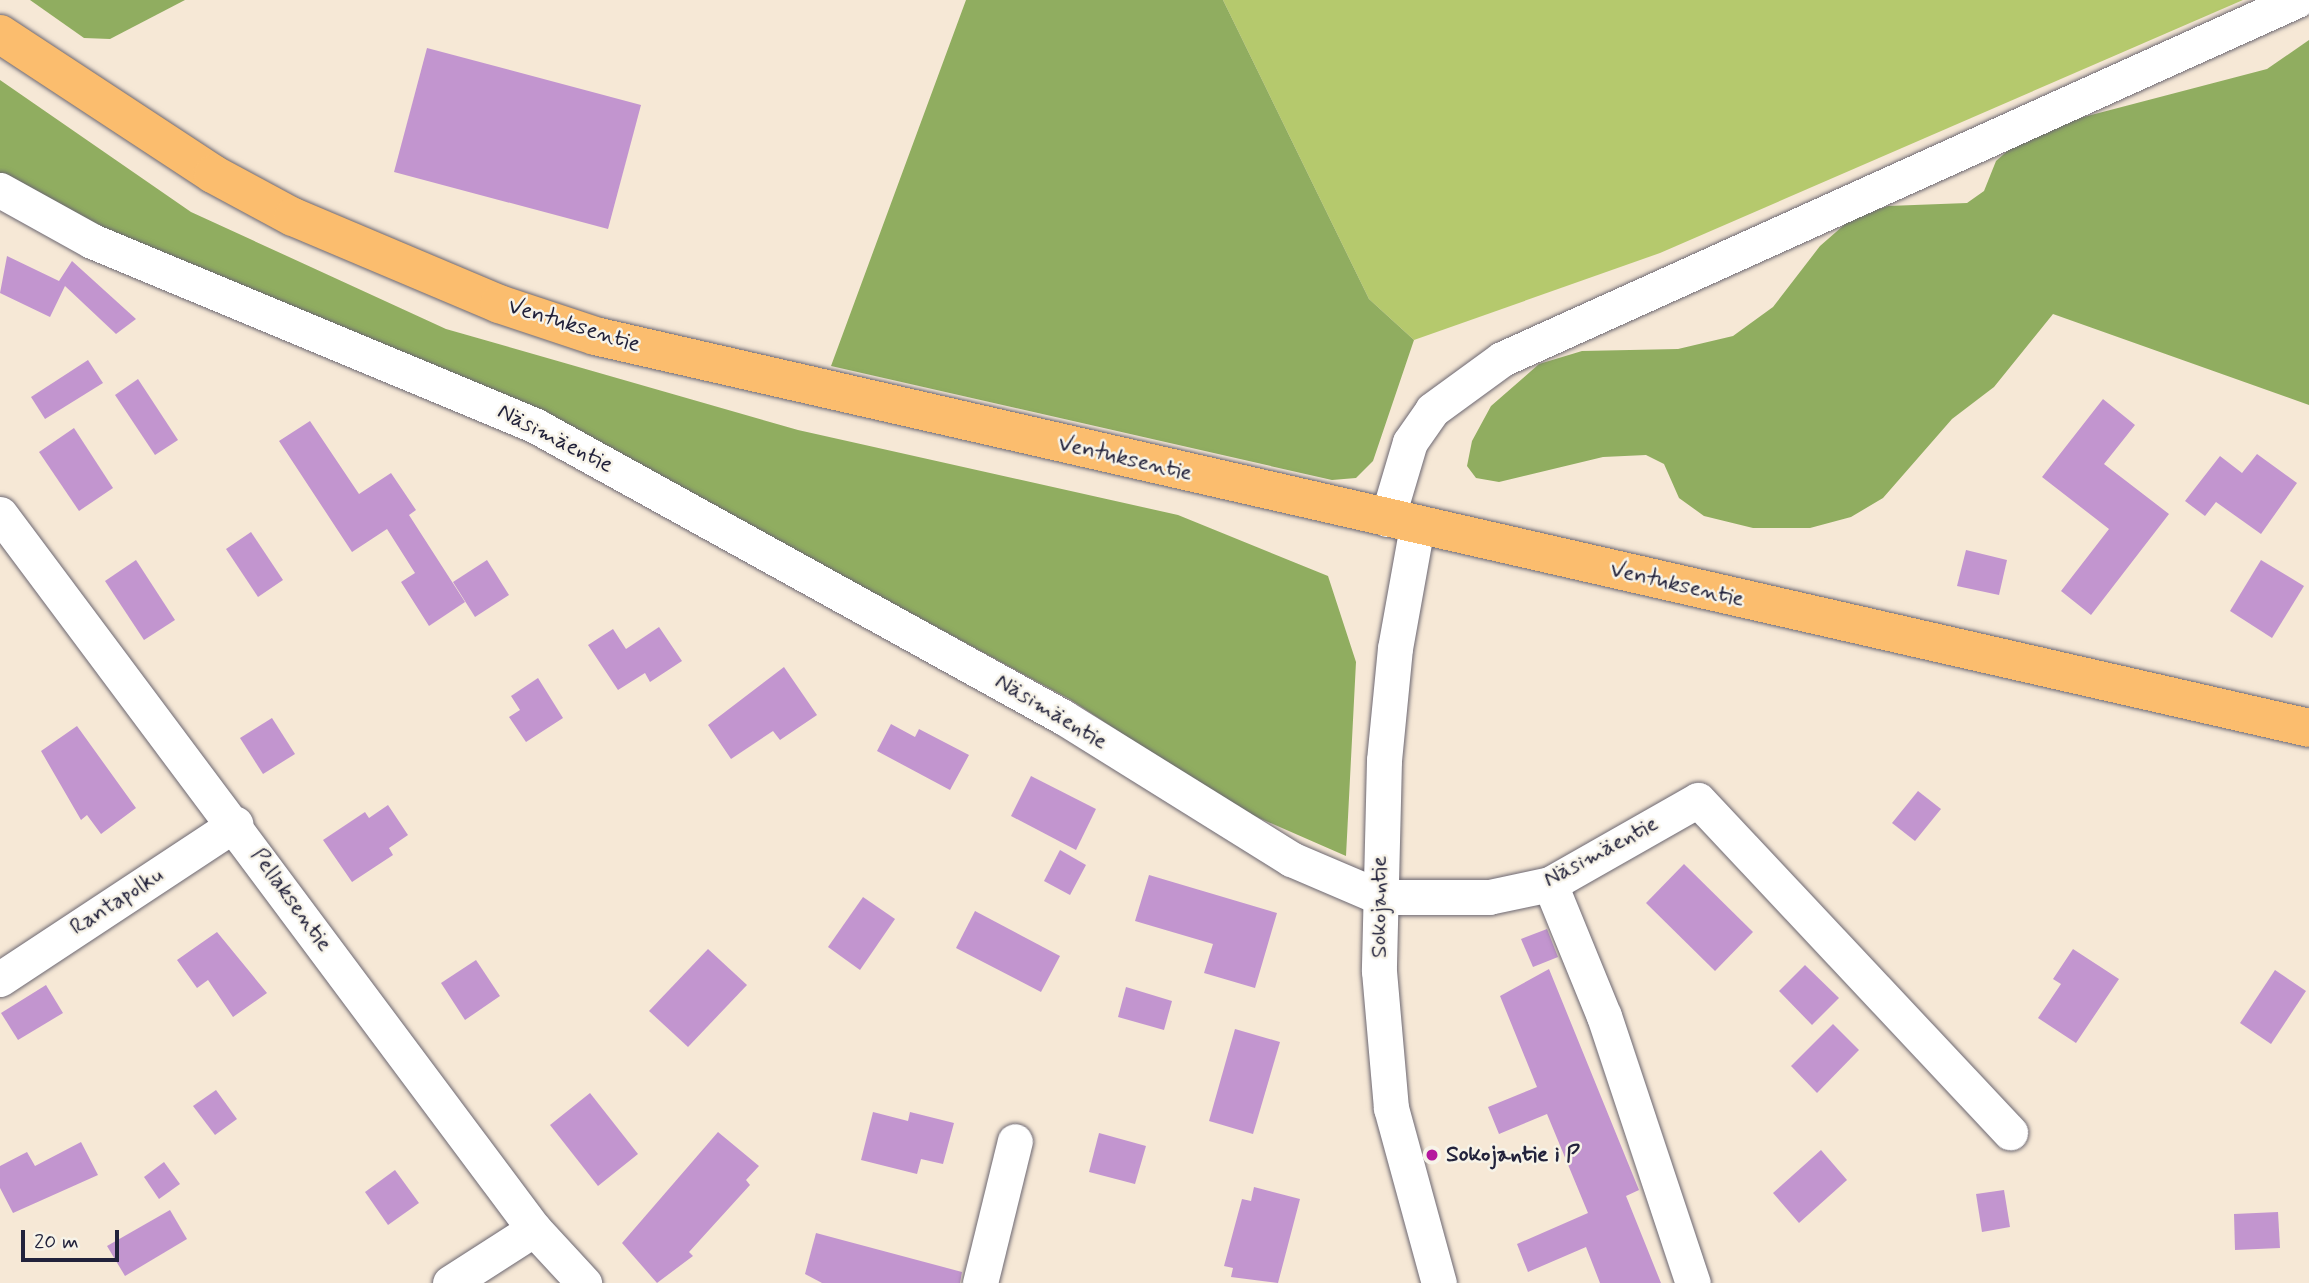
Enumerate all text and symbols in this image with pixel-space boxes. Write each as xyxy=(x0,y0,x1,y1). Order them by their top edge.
street label: Ventuksentie xyxy=(504,293,644,359)
street label: Näsimäentie xyxy=(493,398,617,480)
street label: Ventuksentie xyxy=(1055,430,1195,488)
street label: Ventuksentie xyxy=(1607,556,1747,614)
street label: Näsimäentie xyxy=(990,668,1112,756)
street label: Näsimäentie xyxy=(1539,810,1663,894)
street label: Pellaksentie xyxy=(244,843,338,957)
street label: Sokojantie xyxy=(1366,856,1394,958)
street label: Rantapolku xyxy=(65,862,169,942)
place label: Sokojantie i P xyxy=(1446,1141,1580,1169)
marker: Sokojantie i P xyxy=(1424,1147,1440,1163)
scale bar xyxy=(24,1216,122,1260)
text: 20 m xyxy=(34,1228,79,1256)

